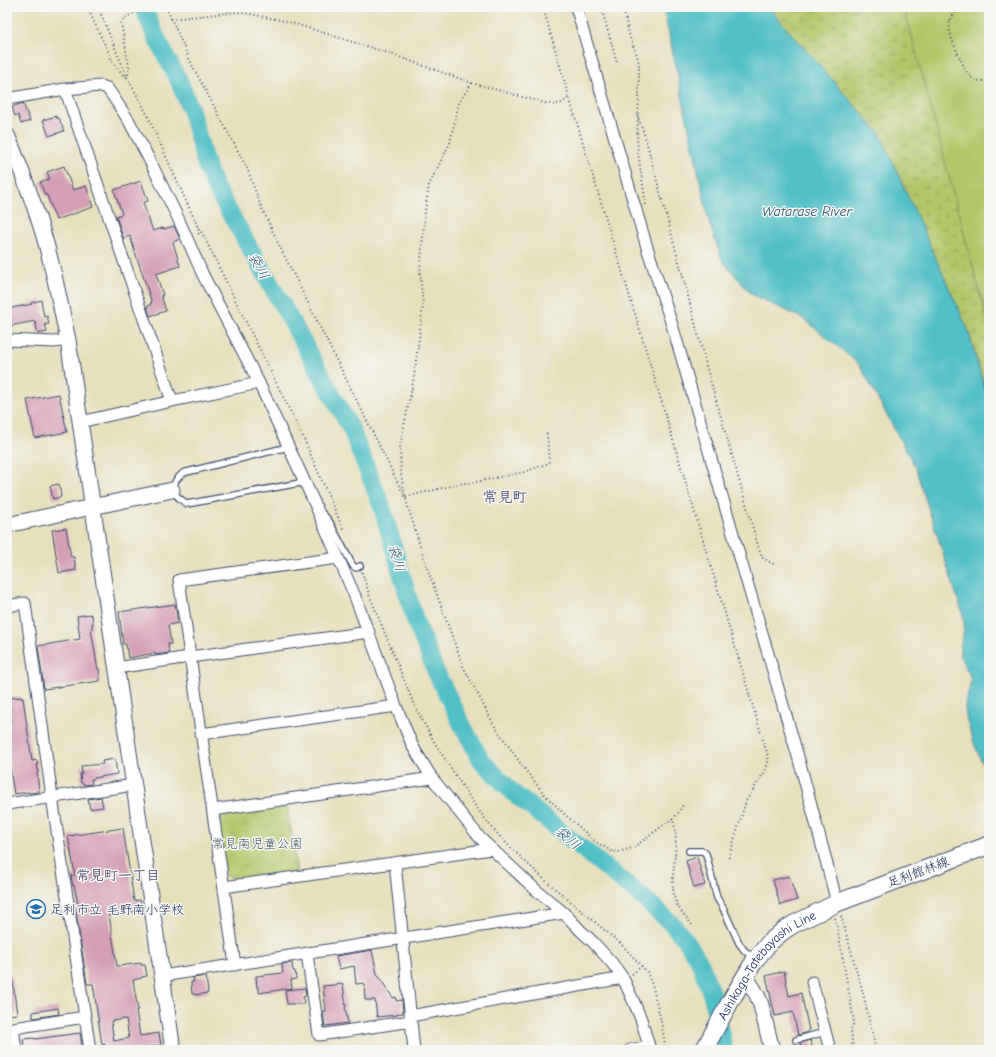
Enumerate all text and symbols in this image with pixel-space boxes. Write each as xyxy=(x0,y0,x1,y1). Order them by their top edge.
water label: Watarase River xyxy=(762,203,853,220)
water label: 袋川 xyxy=(245,250,273,282)
district label: 常見町 xyxy=(482,488,528,506)
water label: 袋川 xyxy=(385,542,409,574)
water label: 袋川 xyxy=(552,822,584,854)
park label: 常見南児童公園 xyxy=(211,836,303,851)
street label: 足利館林線 xyxy=(885,853,952,891)
district label: 常見町一丁目 xyxy=(76,867,160,884)
school or university icon: 足利市立 毛野南小学校 xyxy=(25,898,47,920)
place label: 足利市立 毛野南小学校 xyxy=(50,902,184,917)
street label: Ashikaga-Tatebayashi Line xyxy=(714,907,819,1022)

